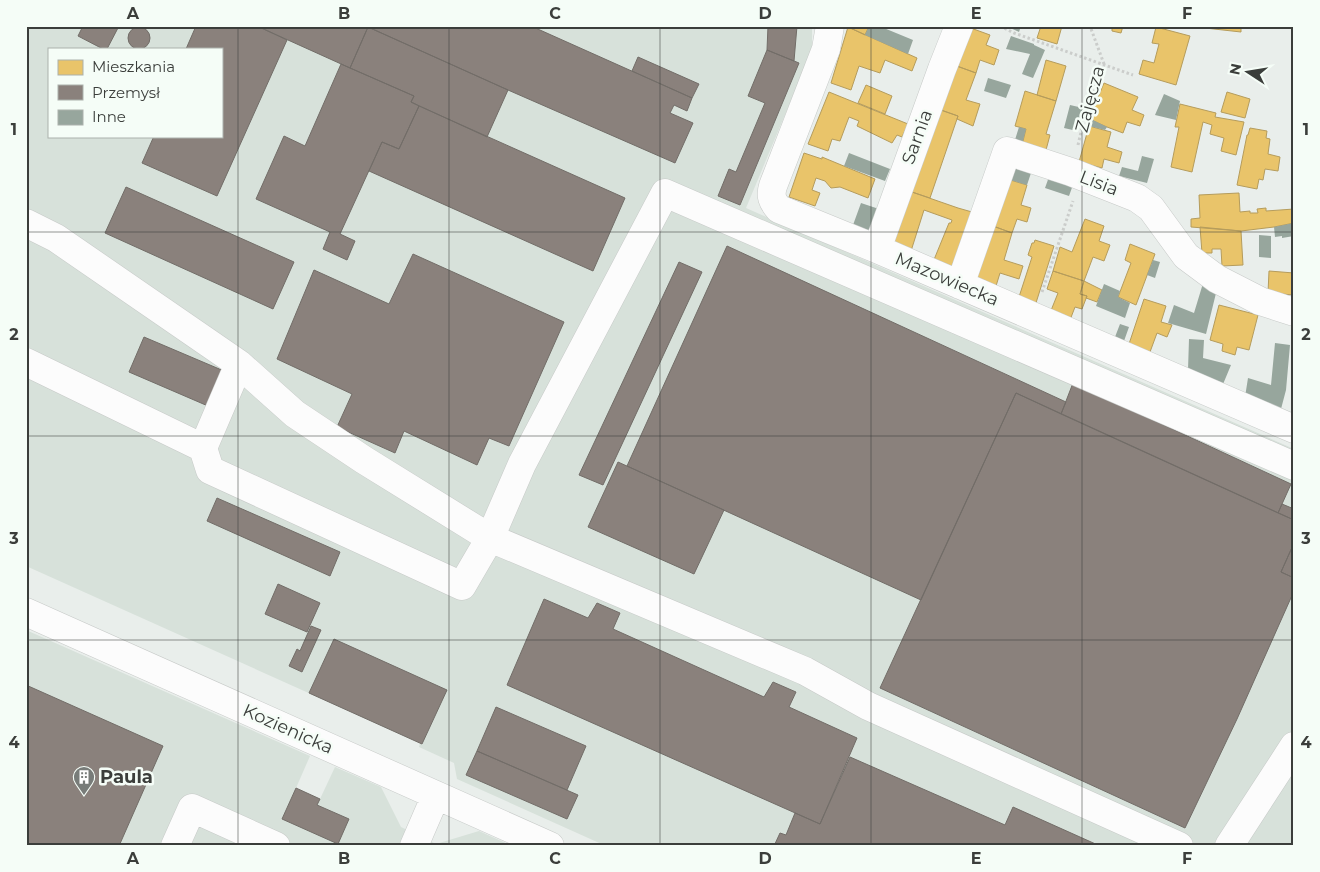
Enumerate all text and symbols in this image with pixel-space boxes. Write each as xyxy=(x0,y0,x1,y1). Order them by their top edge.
text: A xyxy=(126,4,140,23)
text: B xyxy=(338,4,350,23)
text: C xyxy=(549,4,561,23)
text: D xyxy=(758,4,772,23)
text: E xyxy=(971,4,981,23)
text: F xyxy=(1182,4,1192,23)
legend xyxy=(48,48,222,138)
north arrow xyxy=(1222,48,1272,98)
text: Mieszkania xyxy=(92,57,175,76)
text: N xyxy=(1225,62,1245,77)
street label: Zajęcza xyxy=(1071,63,1109,135)
text: Przemysł xyxy=(92,83,161,102)
text: Inne xyxy=(92,107,126,126)
street label: Sarnia xyxy=(897,107,937,167)
text: 1 xyxy=(11,120,17,139)
text: 1 xyxy=(1303,120,1309,139)
street label: Lisia xyxy=(1077,166,1121,200)
street label: Mazowiecka xyxy=(892,247,1002,311)
text: 2 xyxy=(9,325,19,344)
text: 2 xyxy=(1301,325,1311,344)
text: 3 xyxy=(8,529,19,548)
text: 3 xyxy=(1300,529,1311,548)
street label: Kozienicka xyxy=(239,699,337,759)
text: 4 xyxy=(8,733,20,752)
text: 4 xyxy=(1300,733,1312,752)
building icon: Paula xyxy=(72,765,96,796)
place label: Paula xyxy=(100,766,153,788)
text: A xyxy=(126,849,140,868)
text: B xyxy=(338,849,350,868)
text: C xyxy=(549,849,561,868)
text: D xyxy=(758,849,772,868)
text: E xyxy=(971,849,981,868)
text: F xyxy=(1182,849,1192,868)

